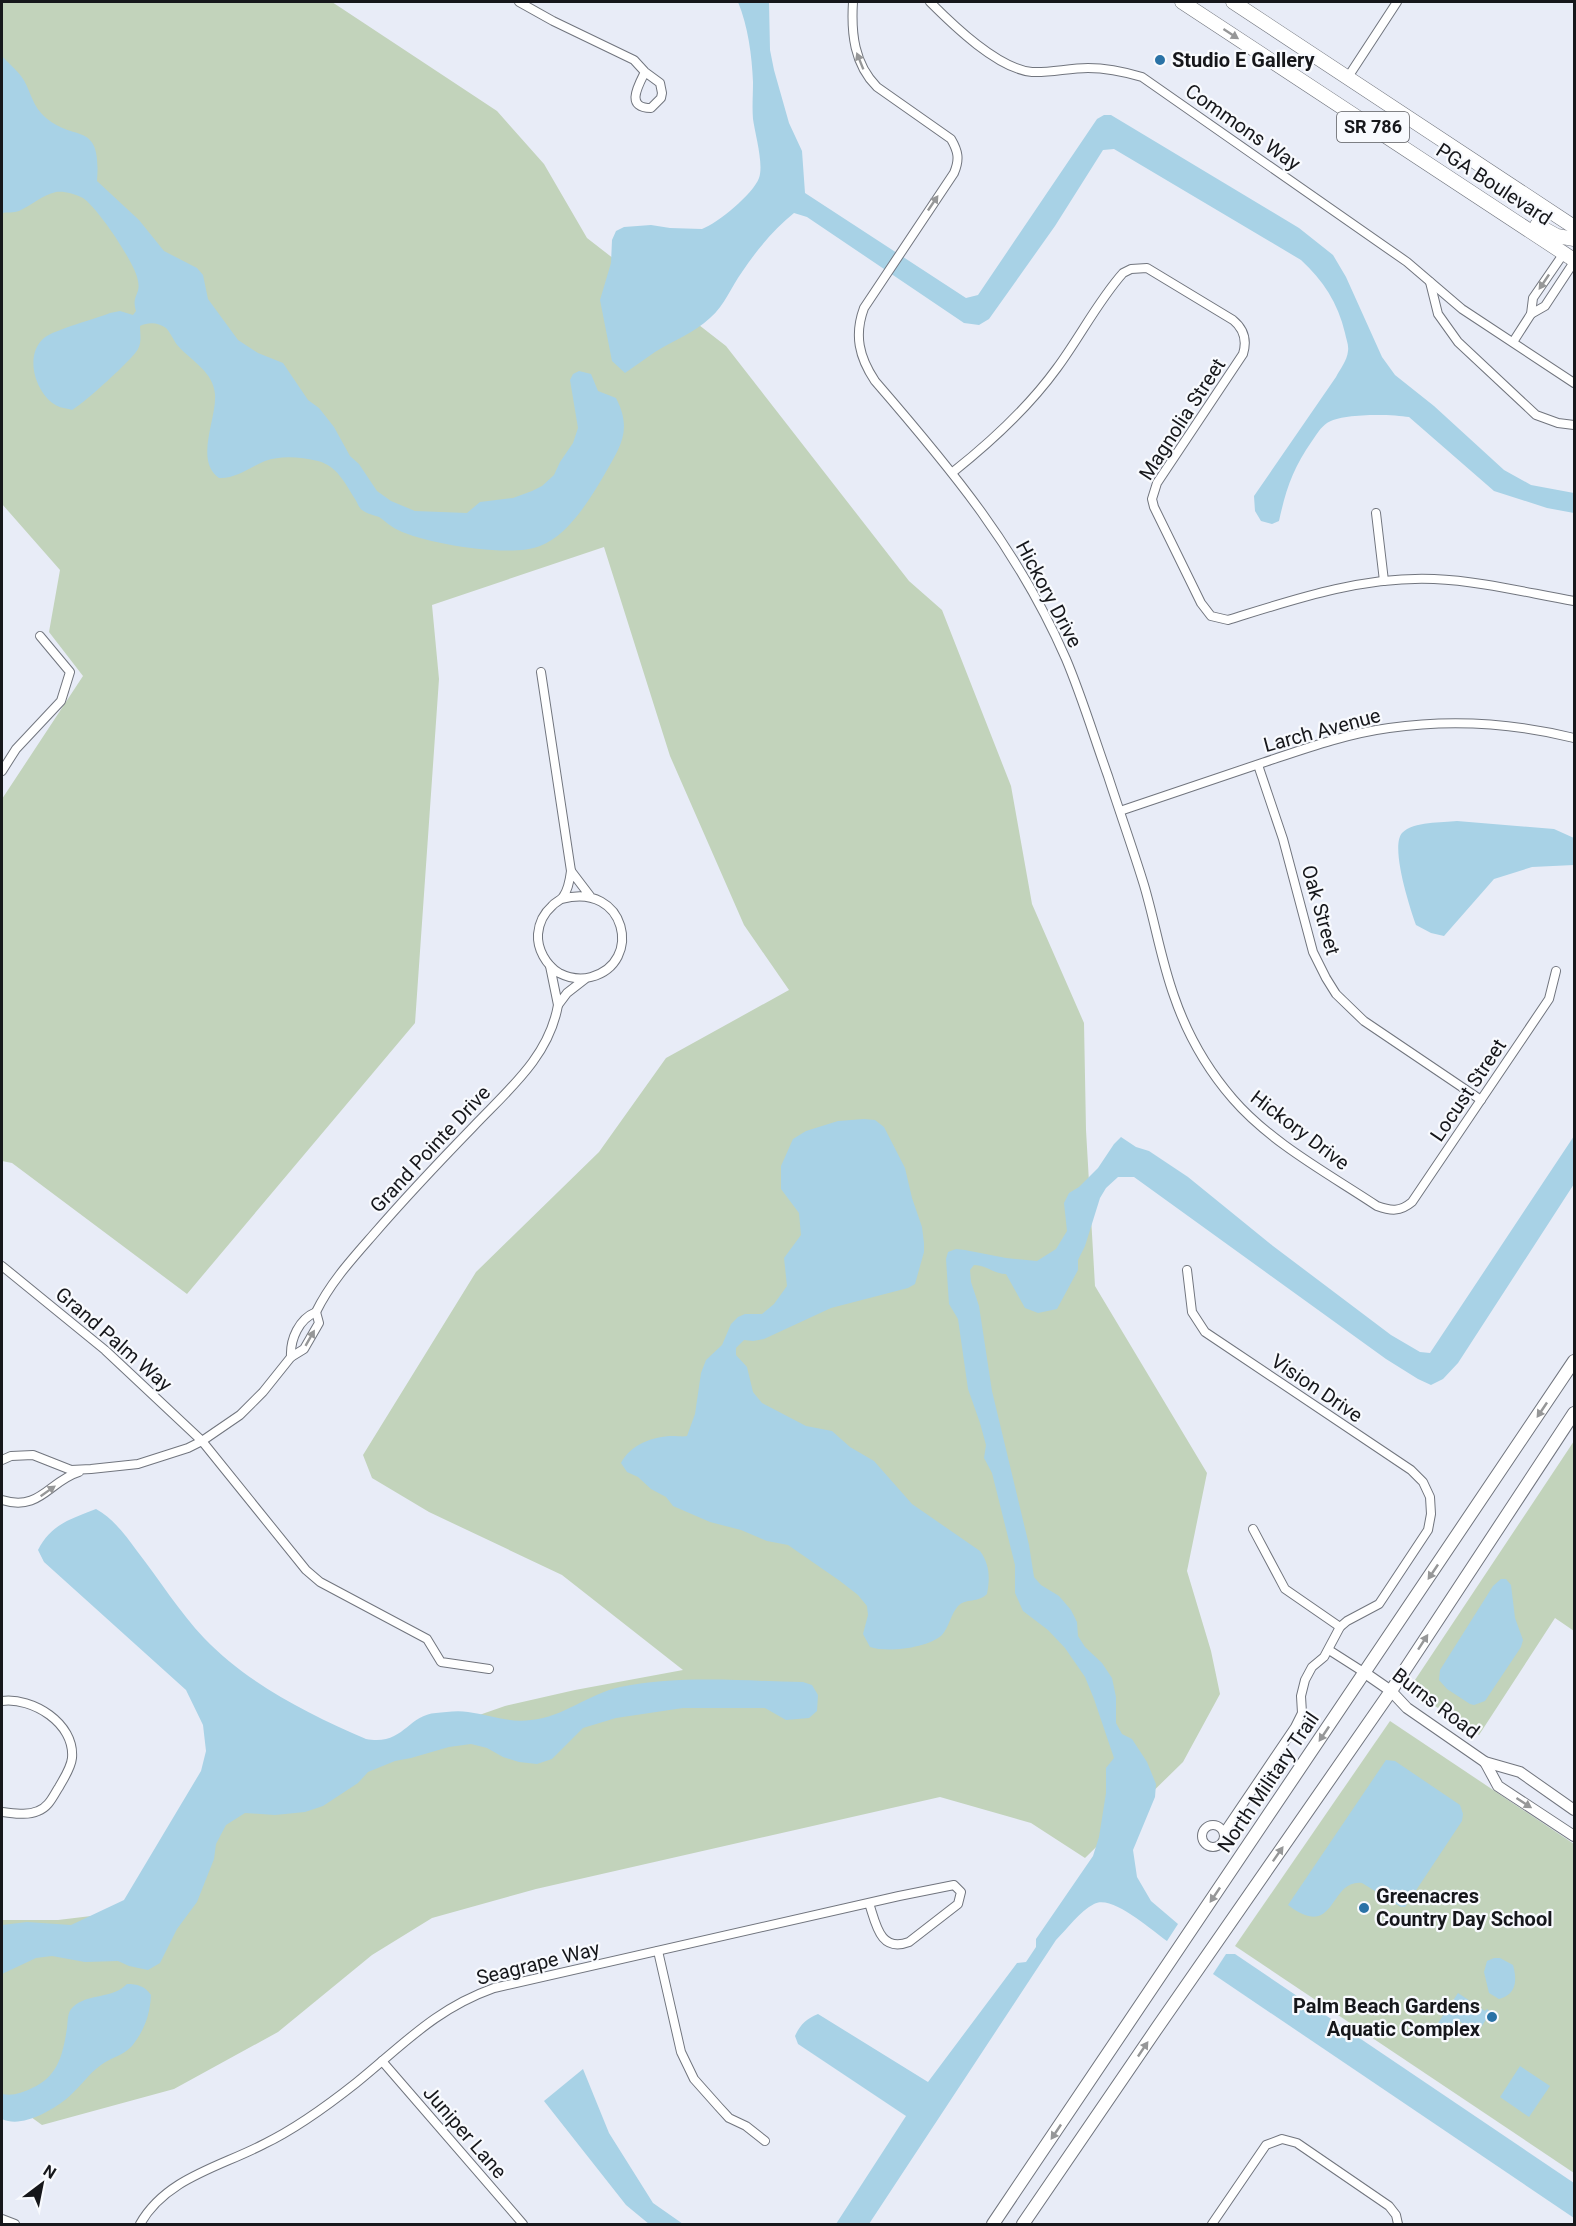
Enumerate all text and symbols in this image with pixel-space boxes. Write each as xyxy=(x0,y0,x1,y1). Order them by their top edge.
one-way arrow xyxy=(1222,28,1239,39)
place label: Studio E Gallery xyxy=(1172,48,1316,72)
one-way arrow xyxy=(855,52,864,70)
marker: Studio E Gallery xyxy=(1153,53,1167,67)
street label: Commons Way xyxy=(1181,78,1306,176)
road number: SR 786 xyxy=(1337,112,1409,142)
street label: PGA Boulevard xyxy=(1432,138,1556,230)
one-way arrow xyxy=(927,195,938,211)
one-way arrow xyxy=(1539,274,1550,290)
street label: Magnolia Street xyxy=(1134,354,1230,484)
street label: Hickory Drive xyxy=(1011,537,1087,651)
street label: Larch Avenue xyxy=(1261,703,1383,757)
street label: Oak Street xyxy=(1297,862,1345,958)
street label: Locust Street xyxy=(1425,1034,1511,1146)
street label: Grand Pointe Drive xyxy=(365,1080,495,1218)
street label: Hickory Drive xyxy=(1246,1085,1354,1175)
street label: Grand Palm Way xyxy=(51,1282,178,1396)
one-way arrow xyxy=(305,1330,316,1346)
street label: Vision Drive xyxy=(1267,1349,1367,1427)
one-way arrow xyxy=(1536,1401,1548,1417)
one-way arrow xyxy=(39,1485,55,1497)
one-way arrow xyxy=(1427,1563,1439,1579)
one-way arrow xyxy=(1418,1634,1429,1651)
street label: Burns Road xyxy=(1388,1663,1484,1743)
street label: North Military Trail xyxy=(1212,1707,1324,1857)
one-way arrow xyxy=(1319,1725,1330,1742)
one-way arrow xyxy=(1516,1797,1532,1808)
one-way arrow xyxy=(1272,1846,1283,1862)
place label: Greenacres Country Day School xyxy=(1376,1884,1553,1931)
one-way arrow xyxy=(1210,1887,1221,1903)
marker: Greenacres Country Day School xyxy=(1357,1901,1371,1915)
street label: Seagrape Way xyxy=(474,1936,603,1990)
place label: Palm Beach Gardens Aquatic Complex xyxy=(1293,1994,1481,2041)
marker: Palm Beach Gardens Aquatic Complex xyxy=(1485,2010,1499,2024)
one-way arrow xyxy=(1137,2041,1149,2057)
street label: Juniper Lane xyxy=(418,2081,512,2183)
one-way arrow xyxy=(1051,2124,1062,2140)
north arrow xyxy=(12,2154,72,2214)
text: N xyxy=(40,2161,60,2183)

